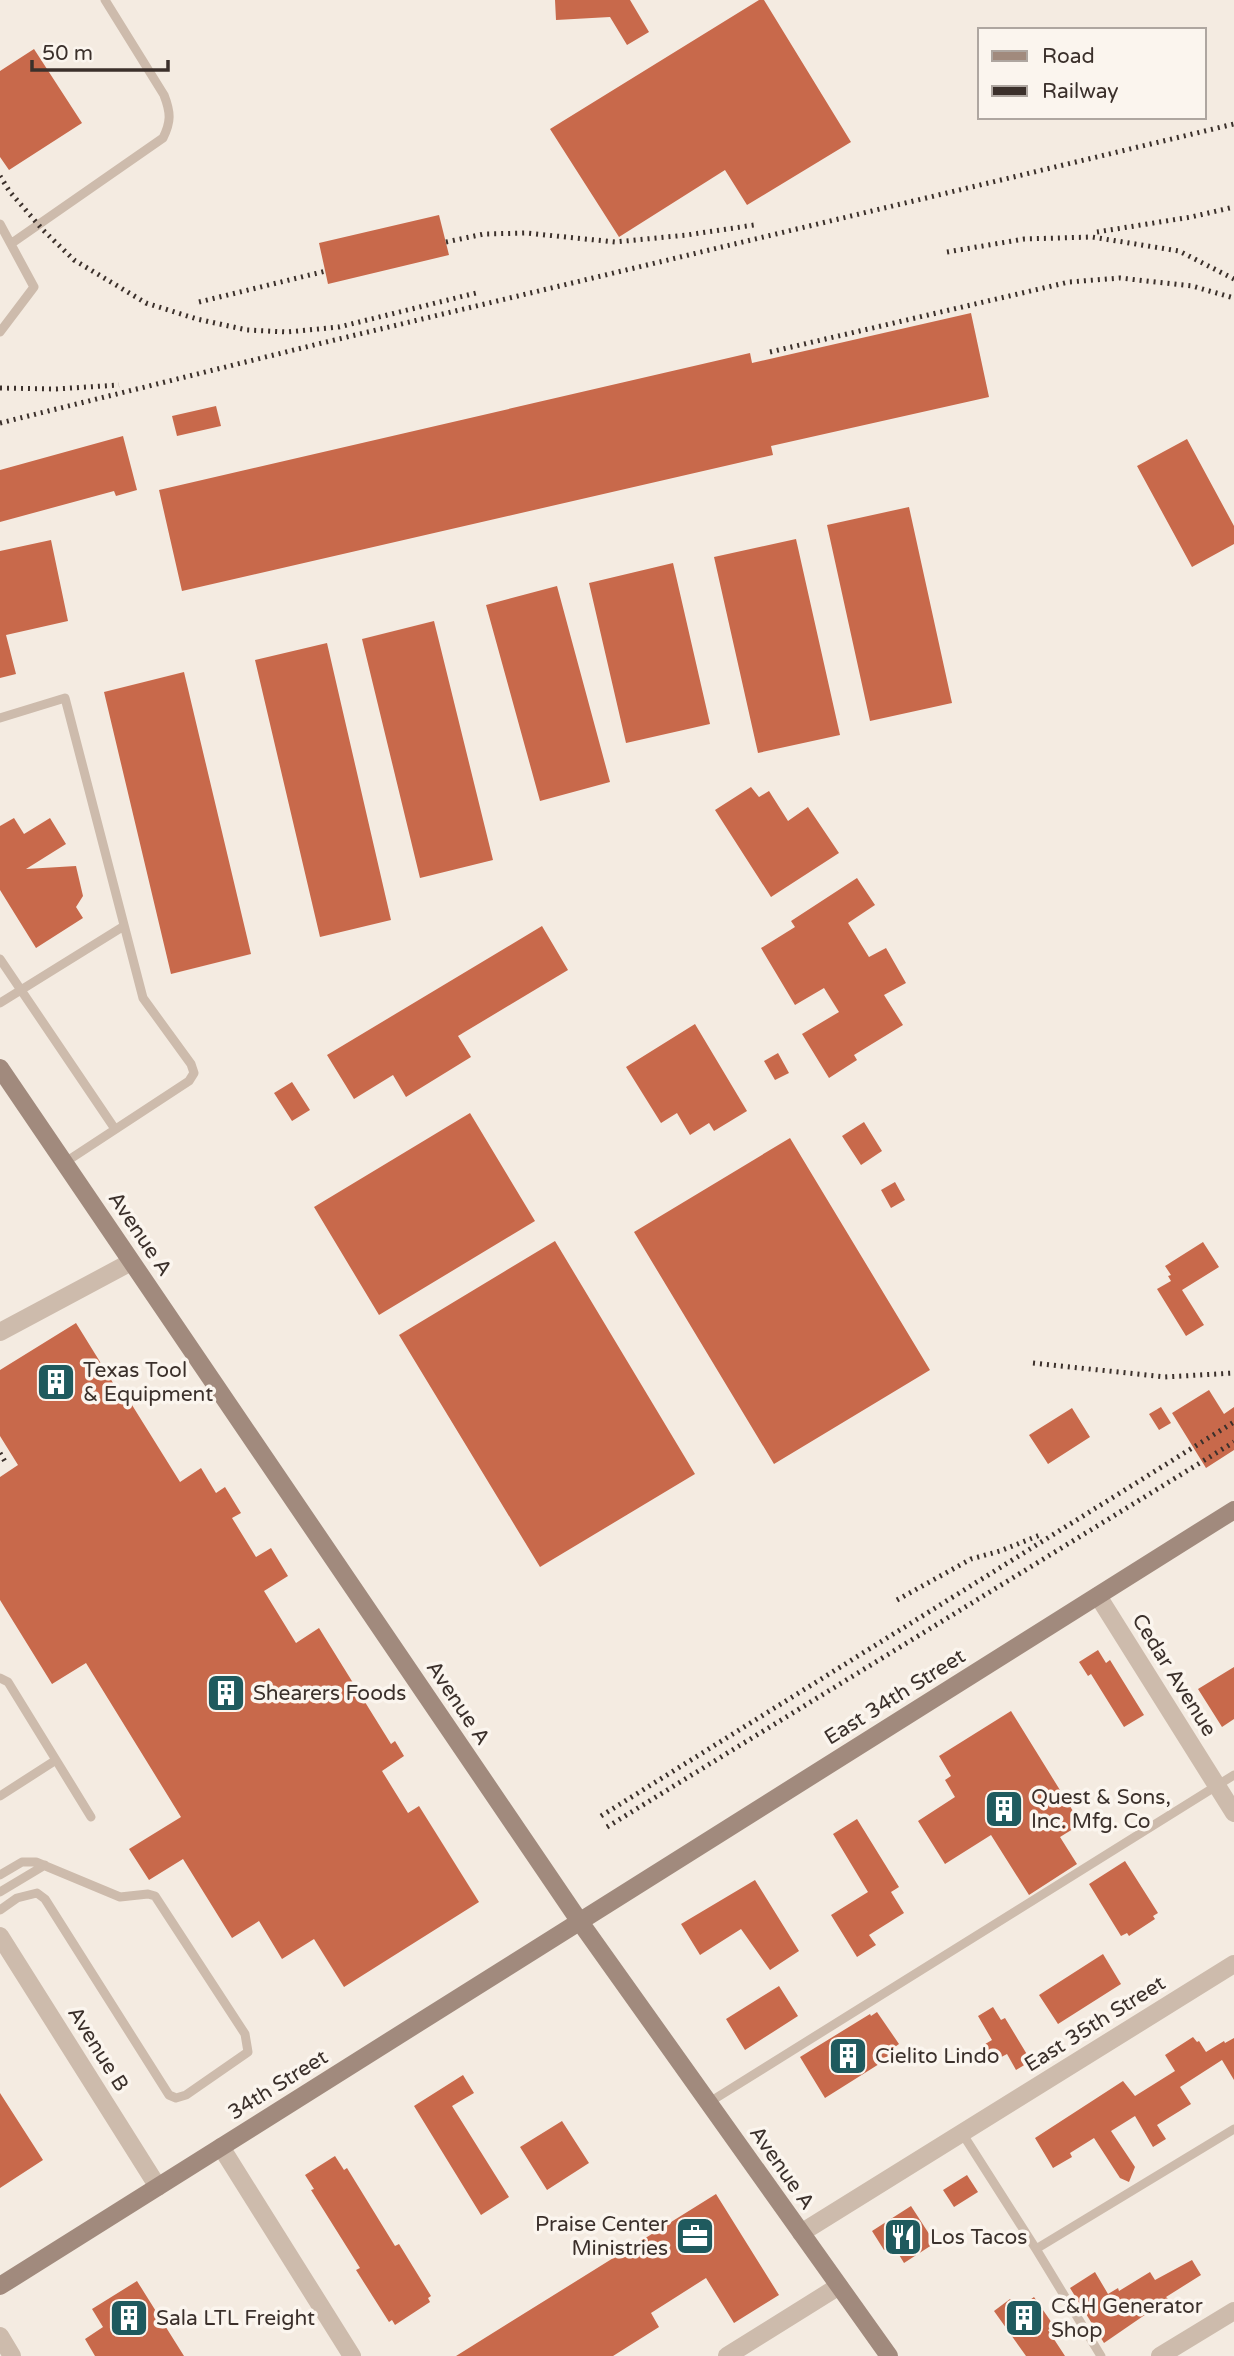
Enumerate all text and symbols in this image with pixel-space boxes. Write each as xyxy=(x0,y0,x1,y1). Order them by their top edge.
scale bar xyxy=(32,28,168,72)
legend xyxy=(978,28,1206,119)
text: 50 m xyxy=(42,41,93,66)
text: Road xyxy=(1042,44,1095,69)
text: Railway xyxy=(1042,79,1119,104)
street label: Avenue A xyxy=(103,1187,177,1281)
place label: Texas Tool & Equipment xyxy=(83,1358,213,1407)
building icon: Texas Tool & Equipment xyxy=(35,1361,77,1403)
street label: Cedar Avenue xyxy=(1126,1609,1222,1741)
street label: East 34th Street xyxy=(820,1644,970,1750)
street label: Avenue A xyxy=(421,1656,495,1750)
building icon: Shearers Foods xyxy=(205,1672,247,1714)
place label: Shearers Foods xyxy=(253,1681,406,1706)
place label: Quest & Sons, Inc. Mfg. Co xyxy=(1031,1785,1171,1834)
building icon: Quest & Sons, Inc. Mfg. Co xyxy=(983,1788,1025,1830)
street label: East 35th Street xyxy=(1020,1971,1170,2077)
street label: Avenue B xyxy=(62,2002,134,2096)
building icon: Cielito Lindo xyxy=(827,2035,869,2077)
place label: Cielito Lindo xyxy=(875,2044,999,2069)
street label: 34th Street xyxy=(224,2045,332,2125)
street label: Avenue A xyxy=(744,2121,820,2215)
place label: Praise Center Ministries xyxy=(535,2212,668,2261)
office icon: Praise Center Ministries xyxy=(674,2215,716,2257)
restaurant icon: Los Tacos xyxy=(882,2216,924,2258)
place label: Los Tacos xyxy=(930,2225,1027,2250)
place label: C&H Generator Shop xyxy=(1051,2294,1203,2343)
building icon: Sala LTL Freight xyxy=(108,2297,150,2339)
building icon: C&H Generator Shop xyxy=(1003,2297,1045,2339)
place label: Sala LTL Freight xyxy=(156,2306,315,2331)

